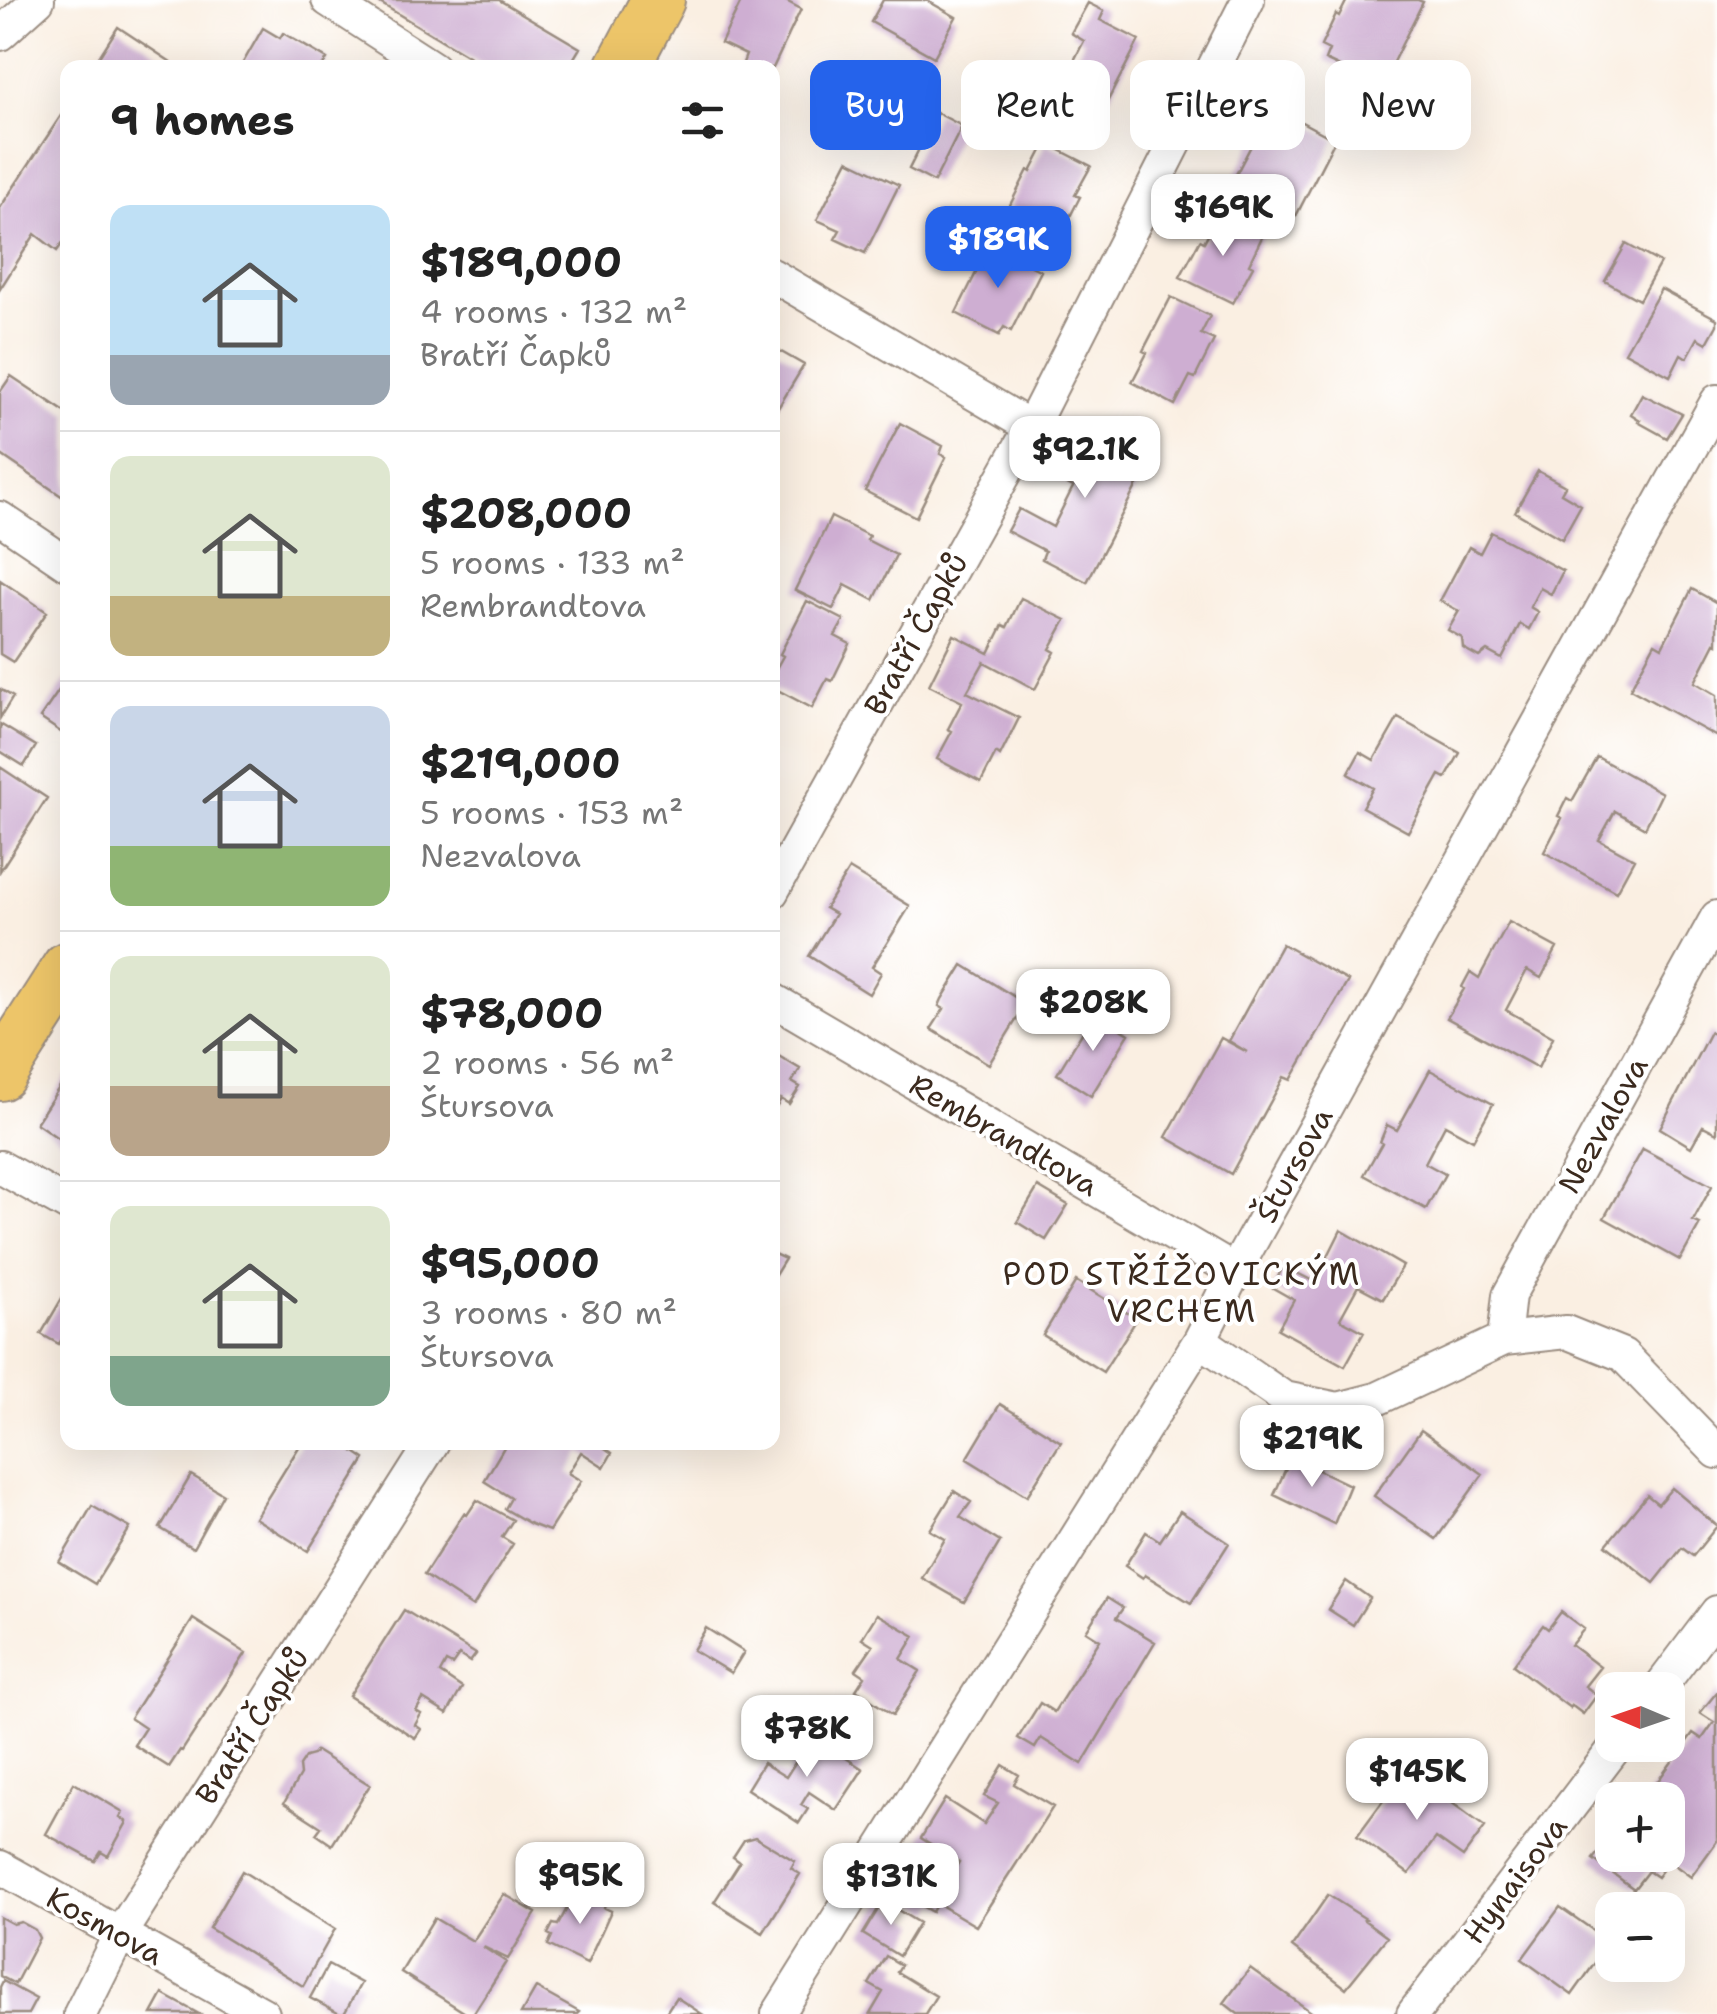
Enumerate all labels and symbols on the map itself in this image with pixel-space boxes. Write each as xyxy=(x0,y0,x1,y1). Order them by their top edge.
pin: $169K xyxy=(1153,174,1293,259)
pin: $189K xyxy=(928,206,1068,291)
pin: $92.1K xyxy=(1004,416,1166,501)
street label: Bratří Čapků xyxy=(854,545,978,723)
pin: $208K xyxy=(1023,969,1163,1054)
street label: Nezvalova xyxy=(1548,1049,1658,1201)
street label: Rembrandtova xyxy=(902,1064,1106,1206)
street label: Štursova xyxy=(1246,1100,1342,1230)
district label: POD STŘÍŽOVICKÝM VRCHEM xyxy=(1002,1252,1362,1332)
pin: $219K xyxy=(1242,1405,1382,1490)
street label: Bratří Čapků xyxy=(186,1639,318,1813)
north arrow xyxy=(1595,1672,1685,1762)
pin: $78K xyxy=(748,1695,866,1780)
pin: $145K xyxy=(1347,1738,1487,1823)
street label: Hynaisova xyxy=(1454,1808,1577,1952)
pin: $95K xyxy=(521,1842,639,1927)
pin: $131K xyxy=(821,1843,961,1928)
street label: Kosmova xyxy=(39,1877,171,1975)

